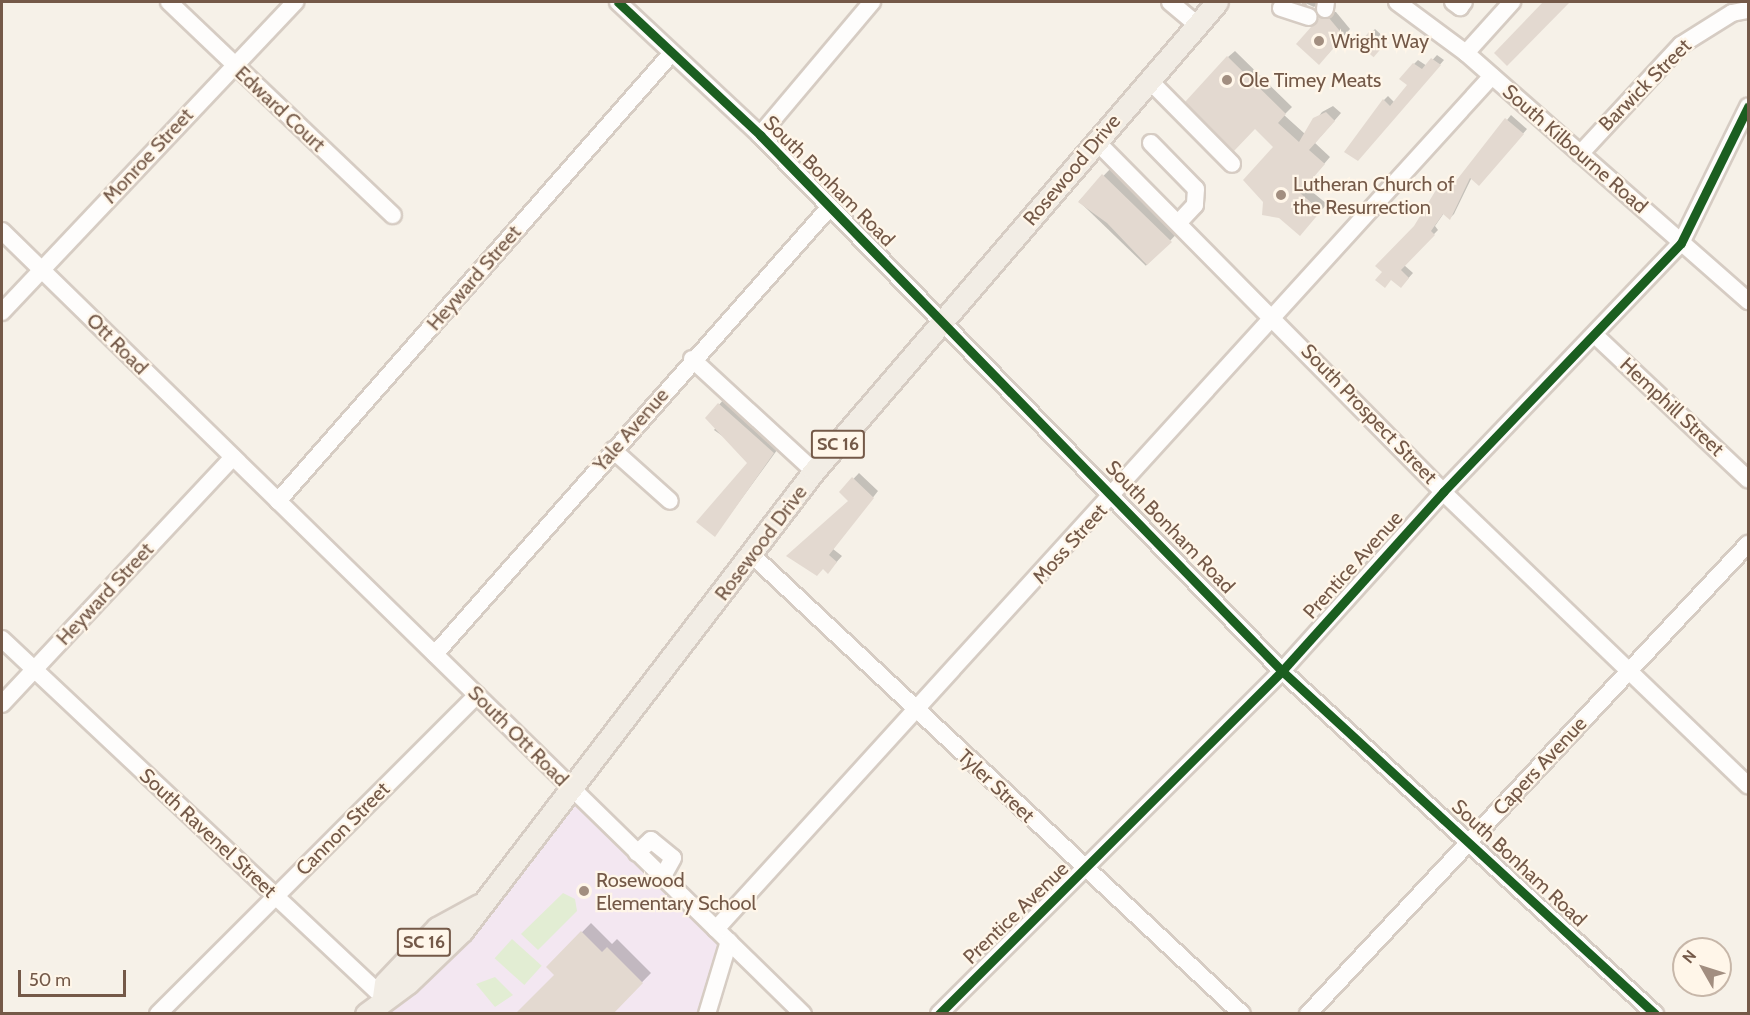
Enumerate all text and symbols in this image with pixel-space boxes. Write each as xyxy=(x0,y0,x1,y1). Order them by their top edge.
place label: Wright Way xyxy=(1331,29,1429,53)
marker: Wright Way xyxy=(1312,34,1326,48)
street label: Barwick Street xyxy=(1594,34,1696,136)
street label: Edward Court xyxy=(230,61,330,157)
place label: Ole Timey Meats xyxy=(1239,68,1381,92)
marker: Ole Timey Meats xyxy=(1220,73,1234,87)
street label: South Kilbourne Road xyxy=(1498,80,1652,218)
street label: Monroe Street xyxy=(98,103,198,209)
street label: Rosewood Drive xyxy=(1018,109,1126,231)
street label: South Bonham Road xyxy=(759,111,899,251)
place label: Lutheran Church of the Resurrection xyxy=(1293,172,1454,219)
marker: Lutheran Church of the Resurrection xyxy=(1274,188,1288,202)
street label: Heyward Street xyxy=(422,221,526,335)
street label: Ott Road xyxy=(81,308,153,380)
street label: South Prospect Street xyxy=(1296,339,1442,489)
street label: Hemphill Street xyxy=(1615,353,1729,461)
street label: Yale Avenue xyxy=(588,383,674,477)
road number: SC 16 xyxy=(810,429,866,459)
street label: South Bonham Road xyxy=(1101,456,1239,598)
street label: Rosewood Drive xyxy=(710,481,812,605)
street label: Moss Street xyxy=(1028,499,1112,589)
street label: Prentice Avenue xyxy=(1298,506,1408,624)
street label: Heyward Street xyxy=(51,538,159,650)
street label: South Ott Road xyxy=(463,681,573,791)
street label: Capers Avenue xyxy=(1488,712,1592,820)
street label: Tyler Street xyxy=(953,744,1039,828)
street label: South Ravenel Street xyxy=(135,763,281,903)
street label: Cannon Street xyxy=(291,777,395,881)
street label: South Bonham Road xyxy=(1447,794,1591,932)
street label: Prentice Avenue xyxy=(959,857,1073,969)
place label: Rosewood Elementary School xyxy=(596,868,756,915)
marker: Rosewood Elementary School xyxy=(577,884,591,898)
road number: SC 16 xyxy=(396,927,452,957)
north arrow xyxy=(1672,937,1732,997)
text: N xyxy=(1678,946,1700,967)
scale bar xyxy=(21,958,129,996)
text: 50 m xyxy=(29,969,71,991)

